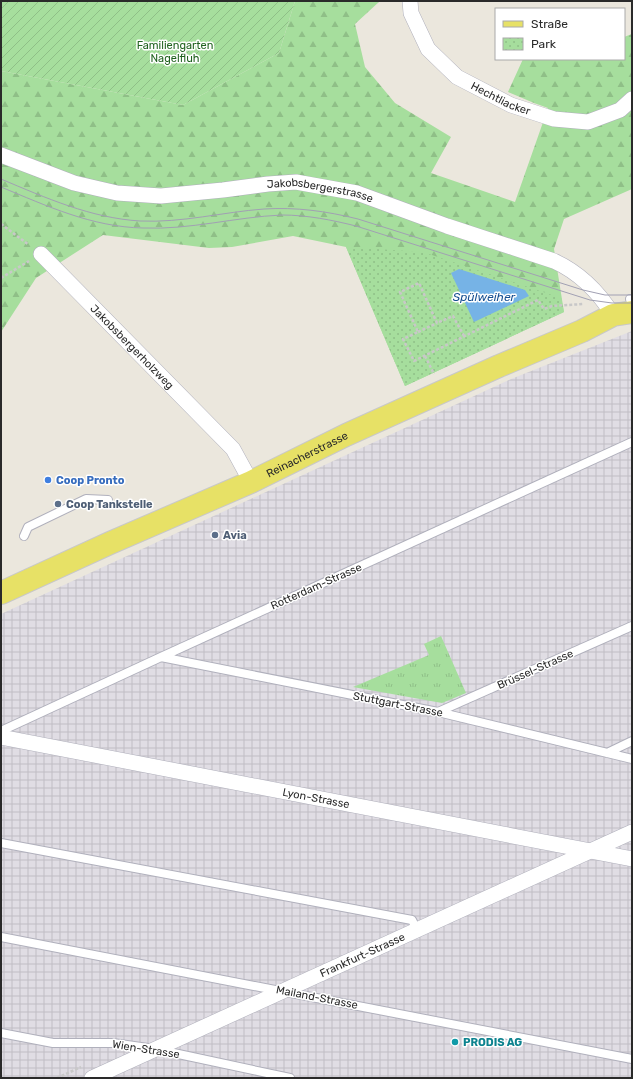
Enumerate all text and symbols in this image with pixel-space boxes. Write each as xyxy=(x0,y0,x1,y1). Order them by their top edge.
legend xyxy=(495,8,625,60)
text: Straße xyxy=(531,17,568,31)
text: Park xyxy=(531,37,557,51)
park label: Familiengarten Nagelfluh xyxy=(137,39,213,65)
street label: Hechtliacker xyxy=(469,79,533,118)
street label: Jakobsbergerstrasse xyxy=(266,176,375,205)
water label: Spülweiher xyxy=(453,290,516,304)
street label: Jakobsbergerholzweg xyxy=(87,302,176,392)
street label: Reinacherstrasse xyxy=(264,429,350,480)
place label: Coop Pronto xyxy=(56,474,125,487)
marker: Coop Pronto xyxy=(43,475,53,485)
place label: Coop Tankstelle xyxy=(66,498,153,511)
marker: Coop Tankstelle xyxy=(53,499,63,509)
place label: Avia xyxy=(223,529,247,542)
marker: Avia xyxy=(210,530,220,540)
street label: Rotterdam-Strasse xyxy=(269,560,364,612)
street label: Brüssel-Strasse xyxy=(495,647,575,692)
street label: Stuttgart-Strasse xyxy=(352,689,444,720)
street label: Lyon-Strasse xyxy=(281,786,351,811)
street label: Frankfurt-Strasse xyxy=(318,930,407,980)
street label: Mailand-Strasse xyxy=(275,983,359,1012)
place label: PRODIS AG xyxy=(463,1036,522,1049)
marker: PRODIS AG xyxy=(450,1037,460,1047)
street label: Wien-Strasse xyxy=(111,1038,181,1061)

